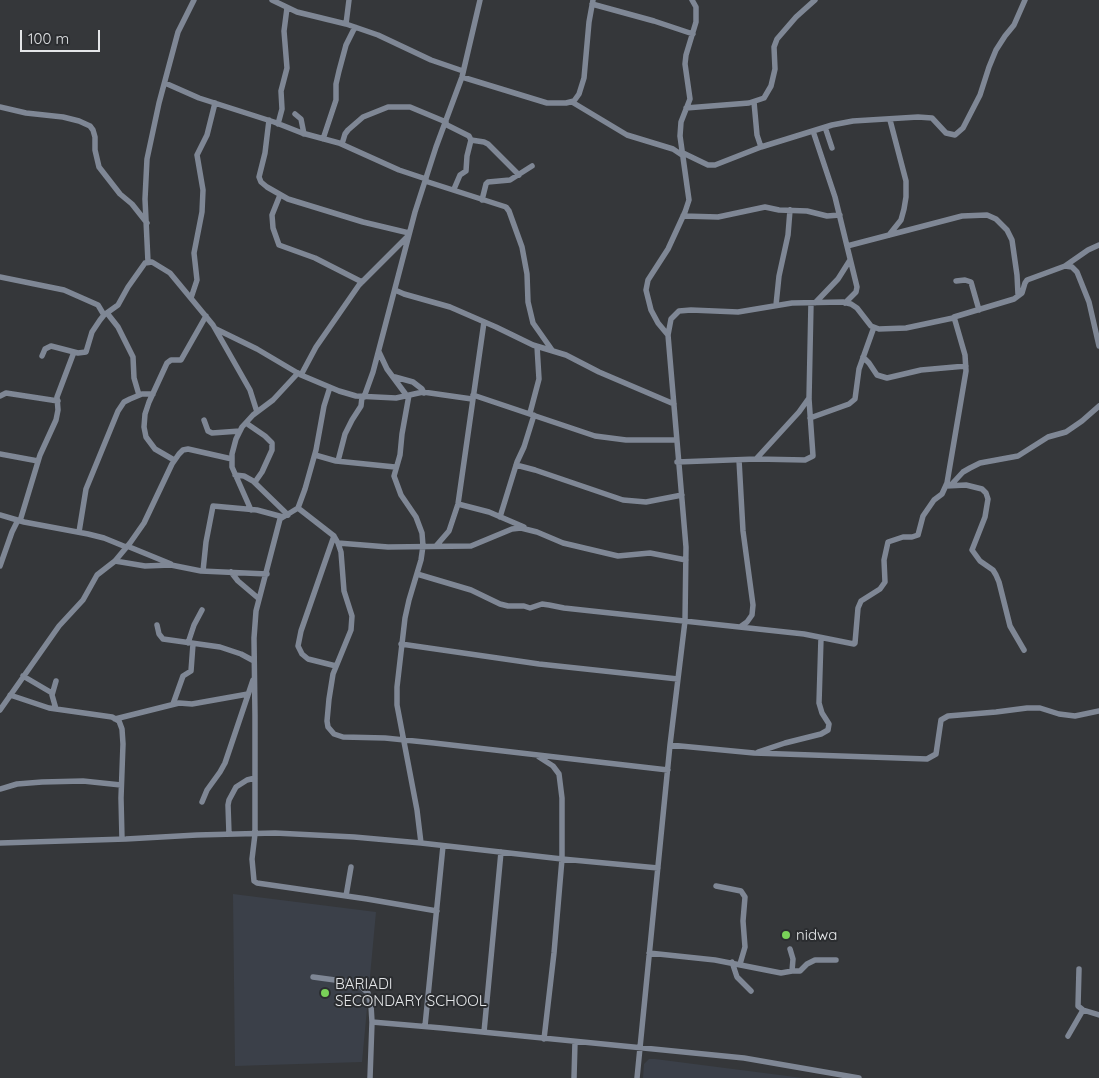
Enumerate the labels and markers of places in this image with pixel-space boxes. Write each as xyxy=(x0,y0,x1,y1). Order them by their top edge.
place label: nidwa xyxy=(796,926,837,944)
marker: nidwa xyxy=(780,929,792,941)
place label: BARIADI SECONDARY SCHOOL xyxy=(335,975,487,1010)
marker: BARIADI SECONDARY SCHOOL xyxy=(319,987,331,999)

